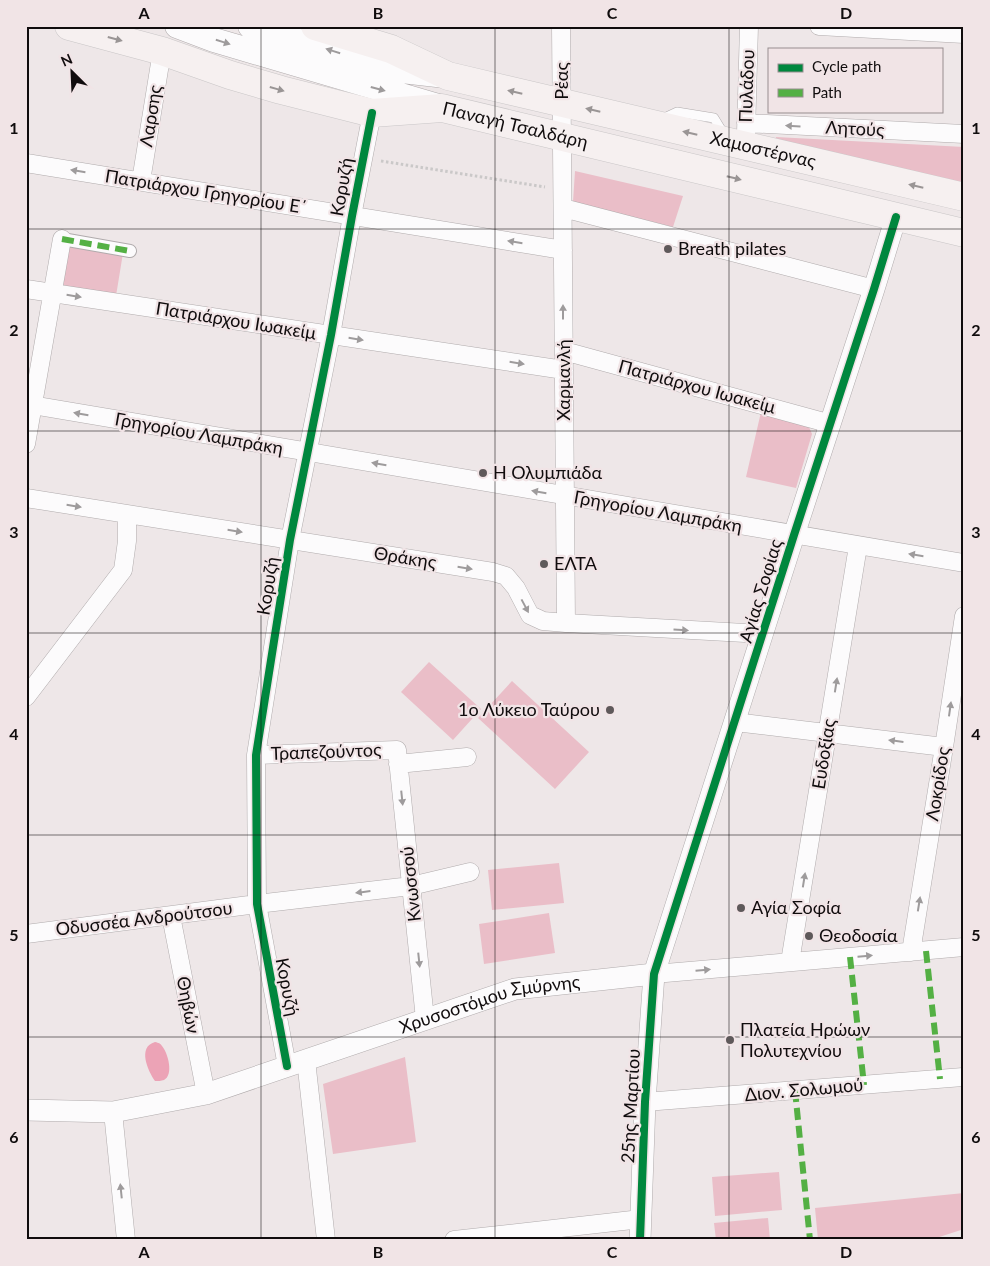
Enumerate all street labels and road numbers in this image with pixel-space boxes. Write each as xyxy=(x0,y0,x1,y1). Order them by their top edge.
street label: Πυλάδου xyxy=(734,49,758,123)
street label: Ρέας xyxy=(550,62,572,100)
street label: Λαρσης xyxy=(134,83,166,148)
street label: Παναγή Τσαλδάρη xyxy=(441,97,590,153)
street label: Λητούς xyxy=(825,115,886,141)
street label: Χαμοστέρνας xyxy=(708,126,819,172)
street label: Κορυζή xyxy=(325,156,357,218)
street label: Πατριάρχου Γρηγορίου Ε΄ xyxy=(104,164,309,218)
street label: Πατριάρχου Ιωακείμ xyxy=(154,296,318,344)
street label: Χαρμανλή xyxy=(552,339,574,421)
street label: Πατριάρχου Ιωακείμ xyxy=(616,354,779,418)
street label: Γρηγορίου Λαμπράκη xyxy=(113,407,285,459)
street label: Γρηγορίου Λαμπράκη xyxy=(572,485,744,537)
street label: Αγίας Σοφίας xyxy=(734,536,786,645)
street label: Θράκης xyxy=(372,541,439,573)
street label: Κορυζή xyxy=(252,555,282,617)
street label: Ευδοξίας xyxy=(807,716,840,791)
street label: Τραπεζούντος xyxy=(270,738,382,764)
street label: Λοκρίδος xyxy=(920,745,954,822)
street label: Κνωσσού xyxy=(395,845,425,923)
street label: Οδυσσέα Ανδρούτσου xyxy=(54,896,234,940)
street label: Κορυζή xyxy=(272,956,304,1018)
street label: Χρυσοστόμου Σμύρνης xyxy=(396,970,582,1038)
street label: Θηβών xyxy=(173,974,205,1035)
street label: 25ης Μαρτίου xyxy=(616,1048,644,1164)
street label: Διον. Σολωμού xyxy=(744,1073,864,1105)

